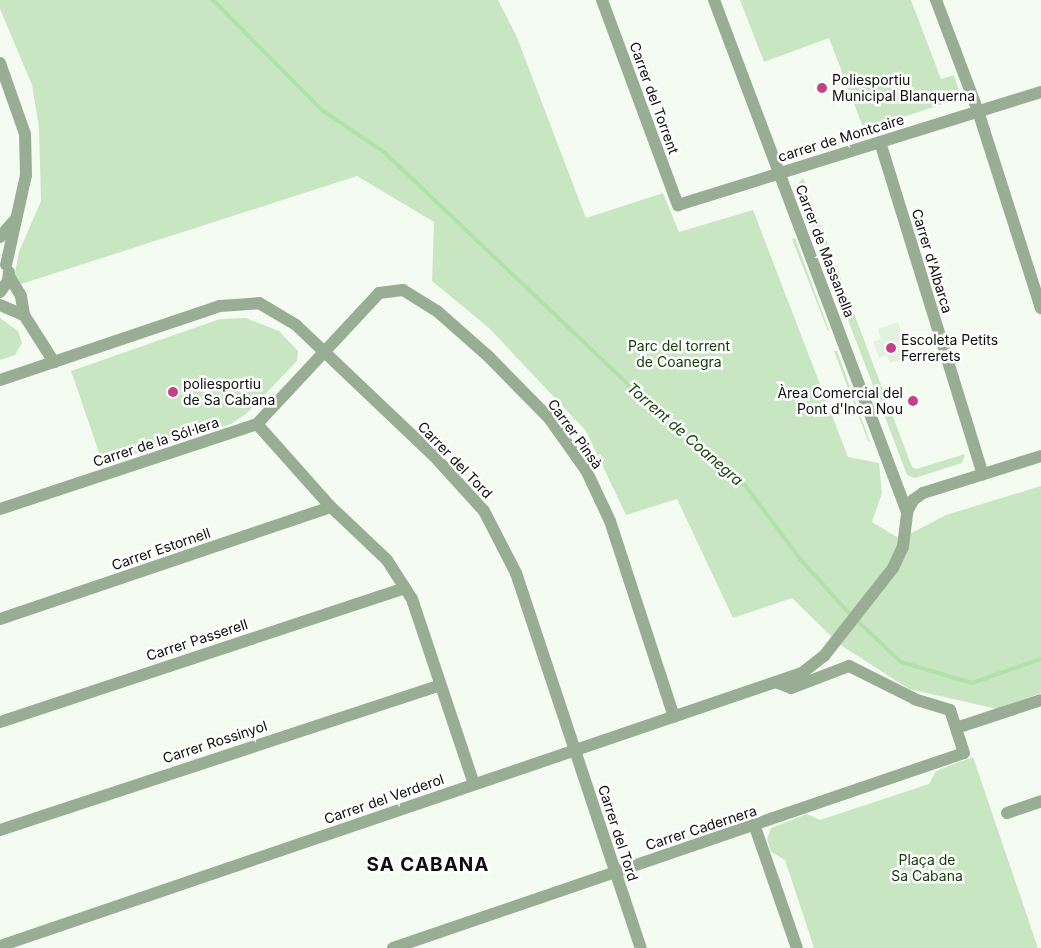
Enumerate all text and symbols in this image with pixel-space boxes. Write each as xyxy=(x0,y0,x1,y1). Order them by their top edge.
street label: Carrer del Torrent xyxy=(626,40,682,156)
place label: Poliesportiu Municipal Blanquerna xyxy=(832,72,975,104)
marker: Poliesportiu Municipal Blanquerna xyxy=(816,82,828,94)
street label: carrer de Montcaire xyxy=(776,111,906,165)
street label: Carrer de Massanella xyxy=(792,182,858,320)
street label: Carrer d'Albarca xyxy=(908,207,956,315)
place label: Escoleta Petits Ferrerets xyxy=(901,332,998,364)
park label: Parc del torrent de Coanegra xyxy=(628,338,730,371)
marker: Escoleta Petits Ferrerets xyxy=(885,342,897,354)
place label: poliesportiu de Sa Cabana xyxy=(183,376,275,408)
water label: Torrent de Coanegra xyxy=(623,379,747,489)
place label: Àrea Comercial del Pont d'Inca Nou xyxy=(777,385,903,418)
marker: poliesportiu de Sa Cabana xyxy=(167,386,179,398)
marker: Àrea Comercial del Pont d'Inca Nou xyxy=(907,395,919,407)
street label: Carrer Pinsà xyxy=(544,396,606,472)
street label: Carrer de la Sól·lera xyxy=(91,414,221,470)
street label: Carrer del Tord xyxy=(414,418,496,502)
street label: Carrer Estornell xyxy=(109,524,213,574)
street label: Carrer Passerell xyxy=(144,616,250,664)
street label: Carrer Rossinyol xyxy=(161,717,269,767)
street label: Carrer del Verderol xyxy=(322,771,446,827)
street label: Carrer del Tord xyxy=(595,783,641,883)
street label: Carrer Cadernera xyxy=(643,802,759,854)
park label: Plaça de Sa Cabana xyxy=(891,852,963,884)
district label: SA CABANA xyxy=(365,854,491,876)

